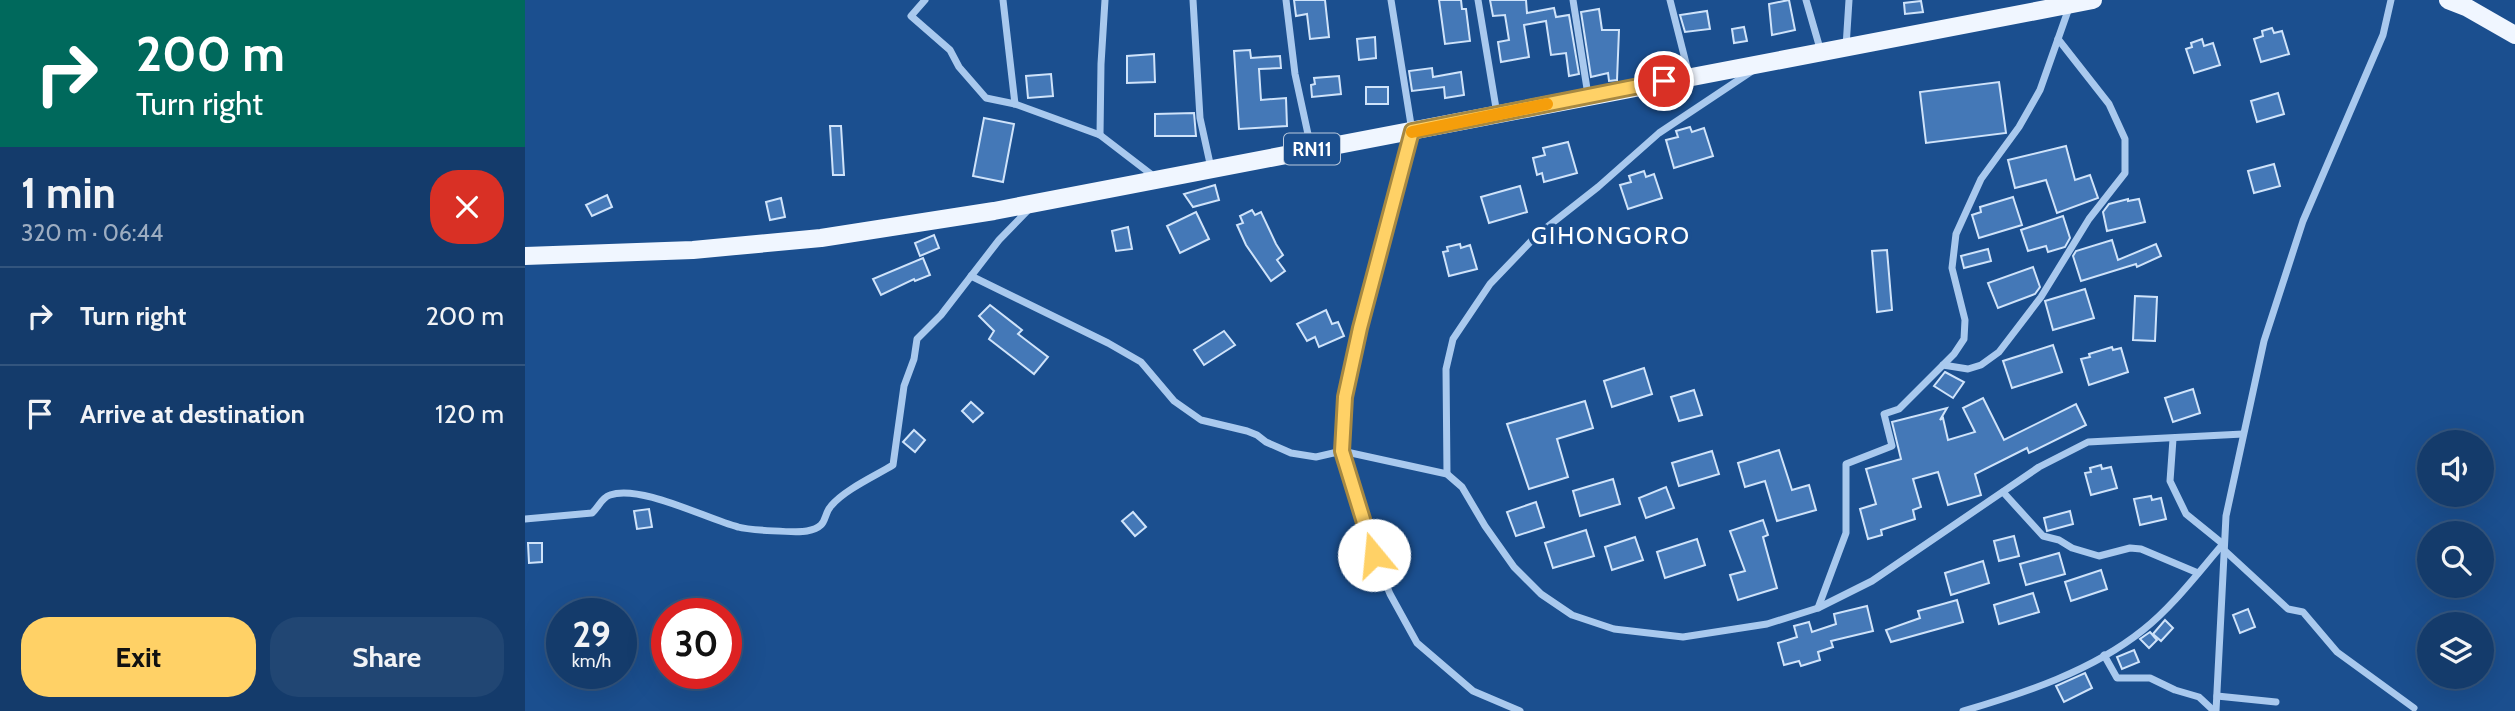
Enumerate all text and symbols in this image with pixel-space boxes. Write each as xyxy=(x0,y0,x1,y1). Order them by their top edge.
text: 200 m xyxy=(136,24,285,83)
icon: right xyxy=(21,28,112,119)
pin xyxy=(1634,51,1694,111)
icon: arrive xyxy=(1645,62,1683,100)
text: Turn right xyxy=(136,84,263,123)
road number: RN11 xyxy=(1284,134,1340,164)
text: 1 min xyxy=(21,167,116,219)
button: close xyxy=(430,170,504,244)
text: 320 m · 06:44 xyxy=(21,219,163,247)
district label: GIHONGORO xyxy=(1531,221,1691,250)
icon: right xyxy=(21,297,59,335)
text: Turn right xyxy=(80,300,186,332)
text: 200 m xyxy=(425,300,504,332)
icon: arrive xyxy=(21,395,59,433)
text: Arrive at destination xyxy=(80,398,305,430)
text: 120 m xyxy=(435,398,504,430)
map controls xyxy=(2417,430,2494,689)
button: sound xyxy=(2417,430,2494,507)
position arrow xyxy=(1337,518,1411,592)
button: search xyxy=(2417,521,2494,598)
speed limit sign: 30 xyxy=(651,598,742,689)
button: layers xyxy=(2417,612,2494,689)
text: 29 xyxy=(572,613,611,656)
button: Exit xyxy=(21,617,256,697)
button: Share xyxy=(270,617,504,697)
text: km/h xyxy=(572,650,611,672)

